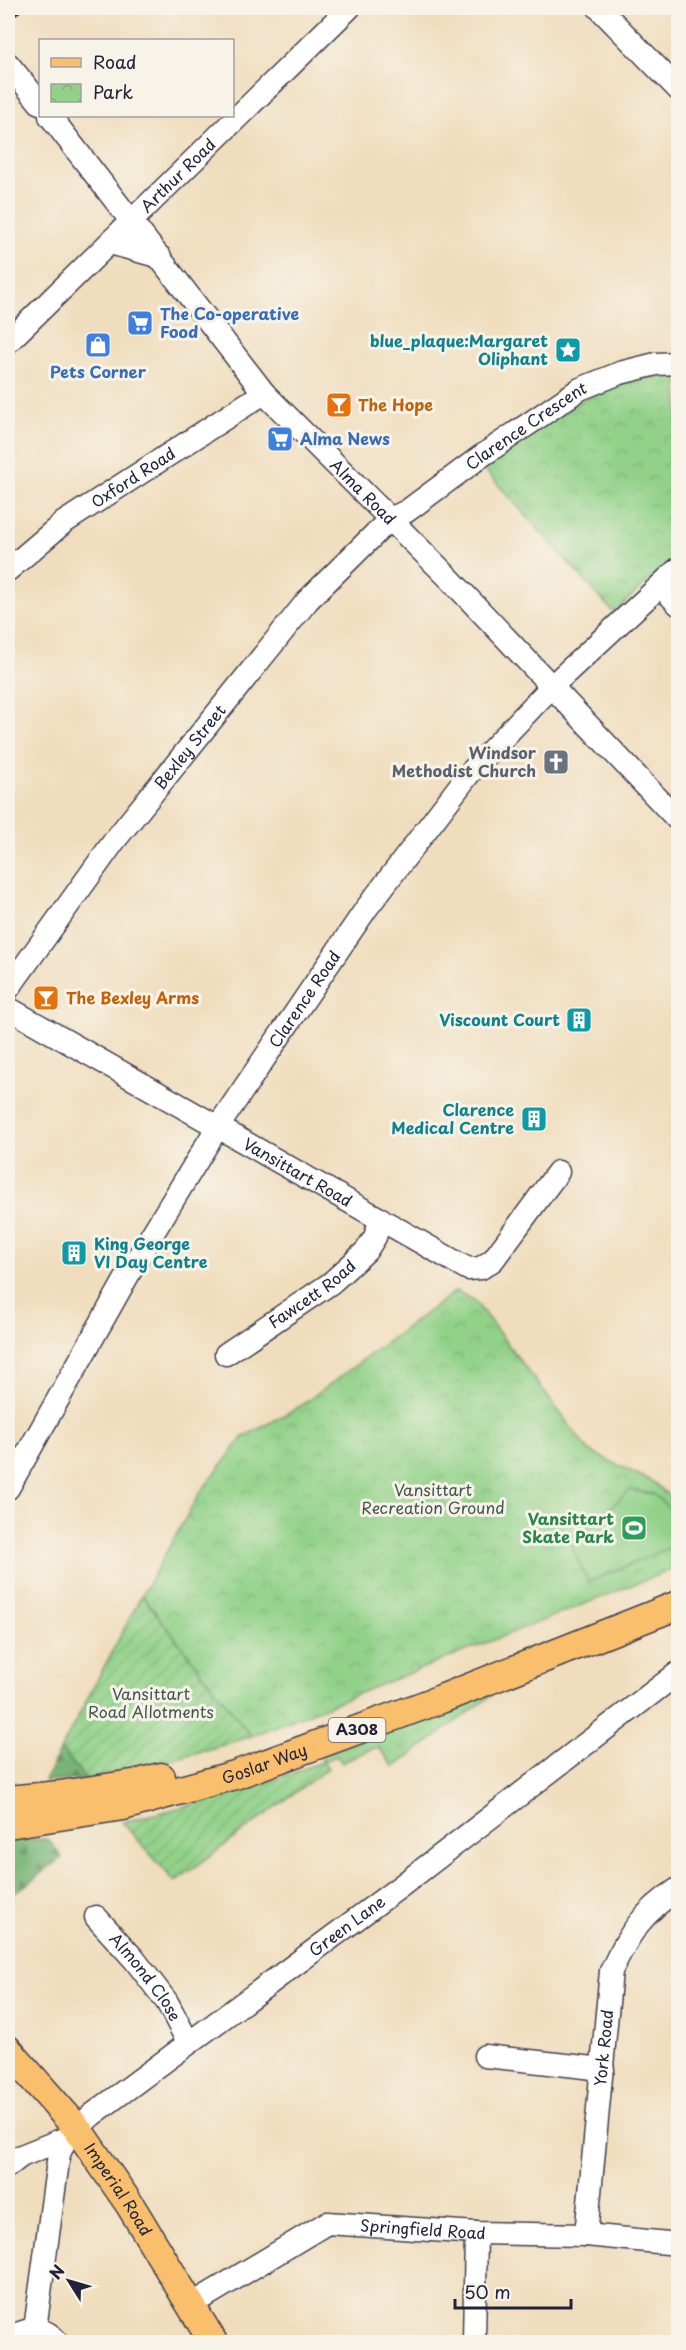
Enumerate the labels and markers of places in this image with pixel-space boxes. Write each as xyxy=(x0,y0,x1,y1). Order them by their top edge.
place label: The Co-operative Food xyxy=(160,301,300,343)
supermarket icon: The Co-operative Food xyxy=(125,308,155,338)
place label: blue_plaque:Margaret Oliphant xyxy=(370,328,548,370)
shop icon: Pets Corner xyxy=(83,330,113,360)
place icon: blue_plaque:Margaret Oliphant xyxy=(553,335,583,365)
place label: Pets Corner xyxy=(50,359,147,383)
bar icon: The Hope xyxy=(324,390,354,420)
place label: The Hope xyxy=(358,392,433,416)
supermarket icon: Alma News xyxy=(265,424,295,454)
place label: Alma News xyxy=(300,426,390,450)
place label: Windsor Methodist Church xyxy=(392,740,537,782)
church icon: Windsor Methodist Church xyxy=(541,747,571,777)
bar icon: The Bexley Arms xyxy=(31,983,61,1013)
place label: The Bexley Arms xyxy=(66,985,199,1009)
building icon: Viscount Court xyxy=(564,1005,594,1035)
place label: Viscount Court xyxy=(439,1007,560,1031)
place label: Clarence Medical Centre xyxy=(391,1097,514,1139)
building icon: Clarence Medical Centre xyxy=(519,1104,549,1134)
place label: King George VI Day Centre xyxy=(94,1231,208,1273)
building icon: King George VI Day Centre xyxy=(59,1238,89,1268)
place label: Vansittart Skate Park xyxy=(522,1506,614,1548)
sports icon: Vansittart Skate Park xyxy=(619,1513,649,1543)

